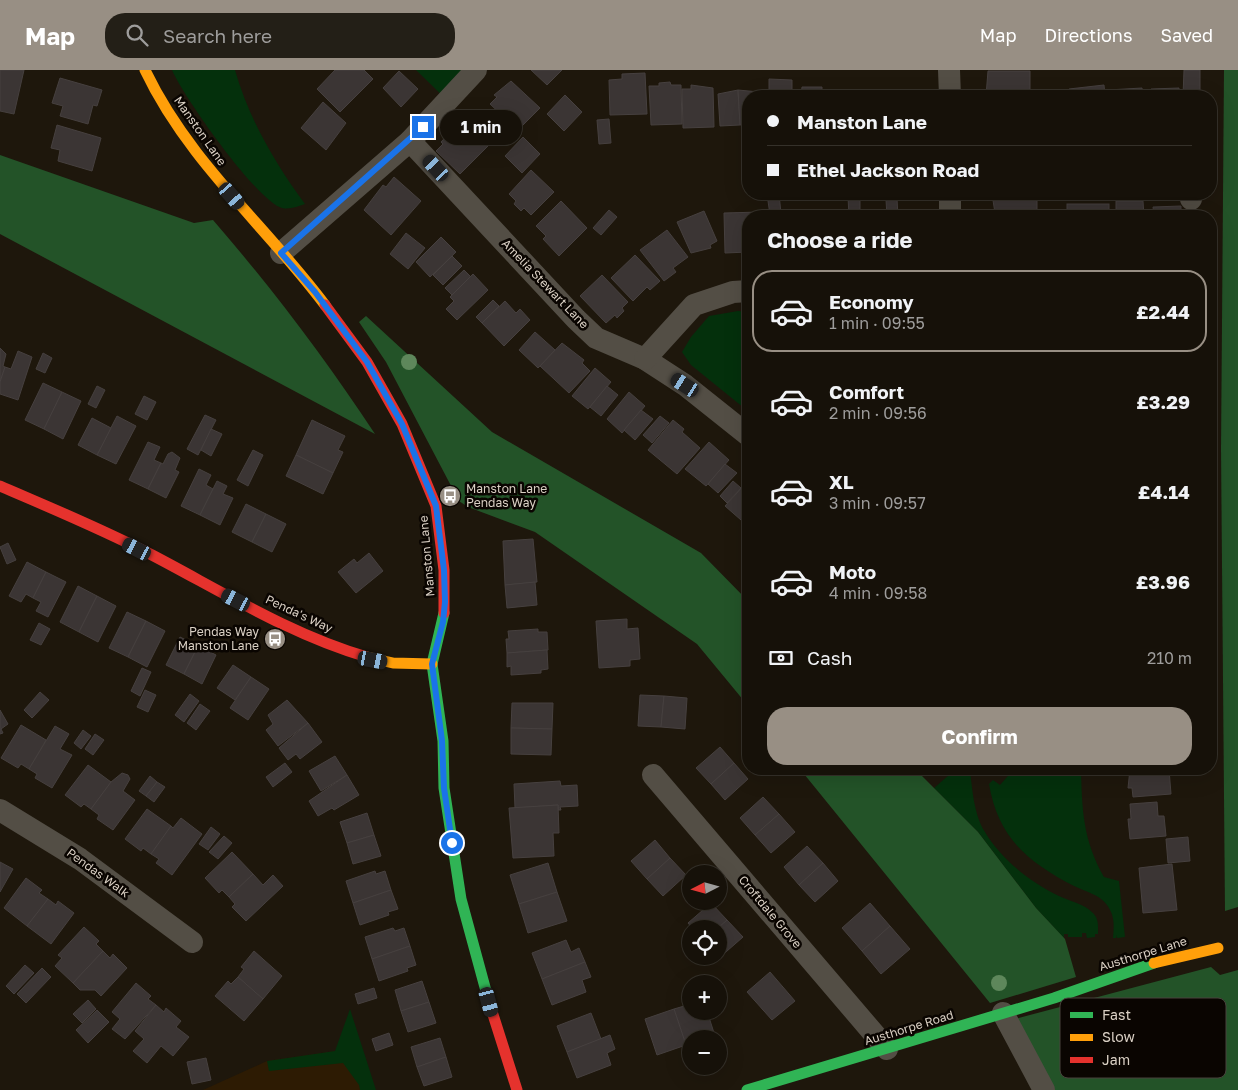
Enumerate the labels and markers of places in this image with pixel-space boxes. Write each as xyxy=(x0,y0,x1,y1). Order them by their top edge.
place label: Manston Lane Pendas Way xyxy=(466,481,547,510)
bus stop icon: Manston Lane Pendas Way xyxy=(438,484,462,508)
place label: Pendas Way Manston Lane xyxy=(178,624,259,653)
bus stop icon: Pendas Way Manston Lane xyxy=(263,627,287,651)

